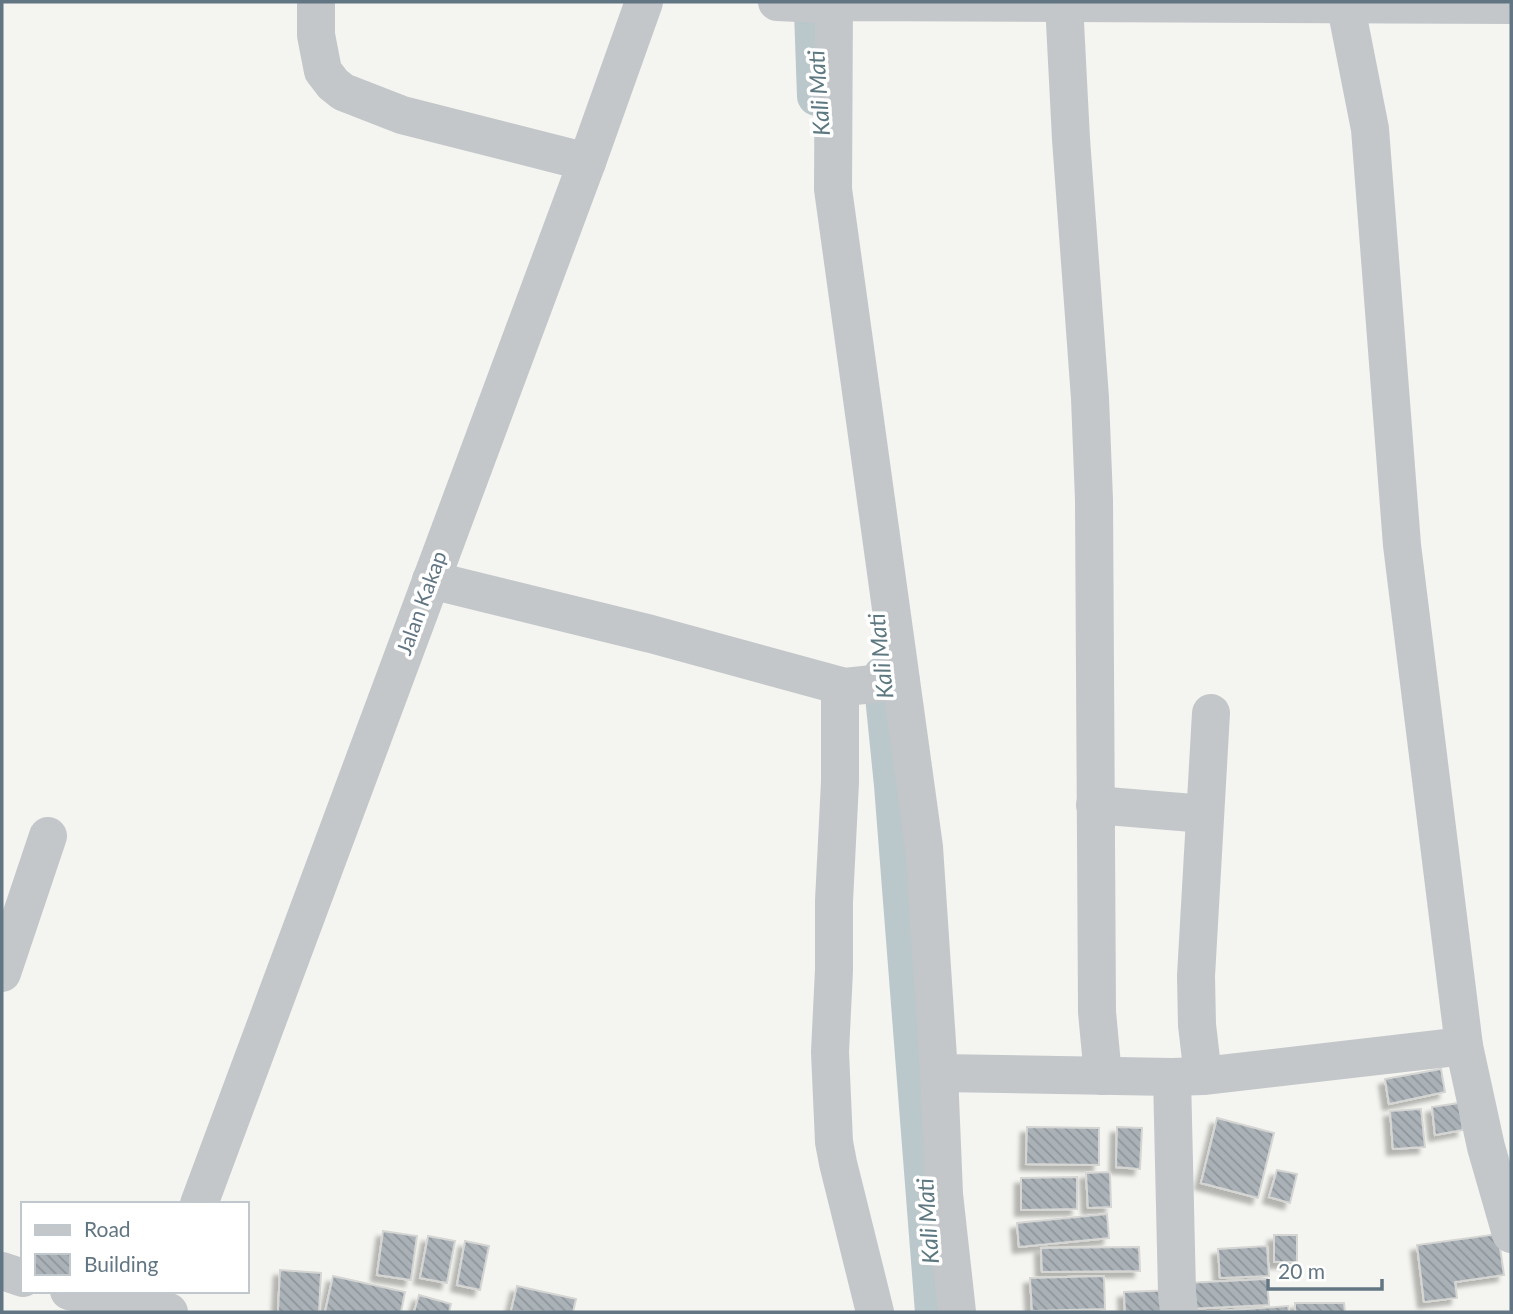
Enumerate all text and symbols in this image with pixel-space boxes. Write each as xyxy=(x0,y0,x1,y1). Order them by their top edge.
water label: Kali Mati xyxy=(801,49,835,137)
street label: Jalan Kakap xyxy=(390,547,451,658)
water label: Kali Mati xyxy=(862,611,898,700)
water label: Kali Mati xyxy=(910,1177,944,1265)
legend xyxy=(21,1202,248,1293)
text: Road xyxy=(84,1216,131,1241)
scale bar xyxy=(1268,1248,1382,1292)
text: Building xyxy=(84,1251,159,1276)
text: 20 m xyxy=(1278,1258,1325,1283)

